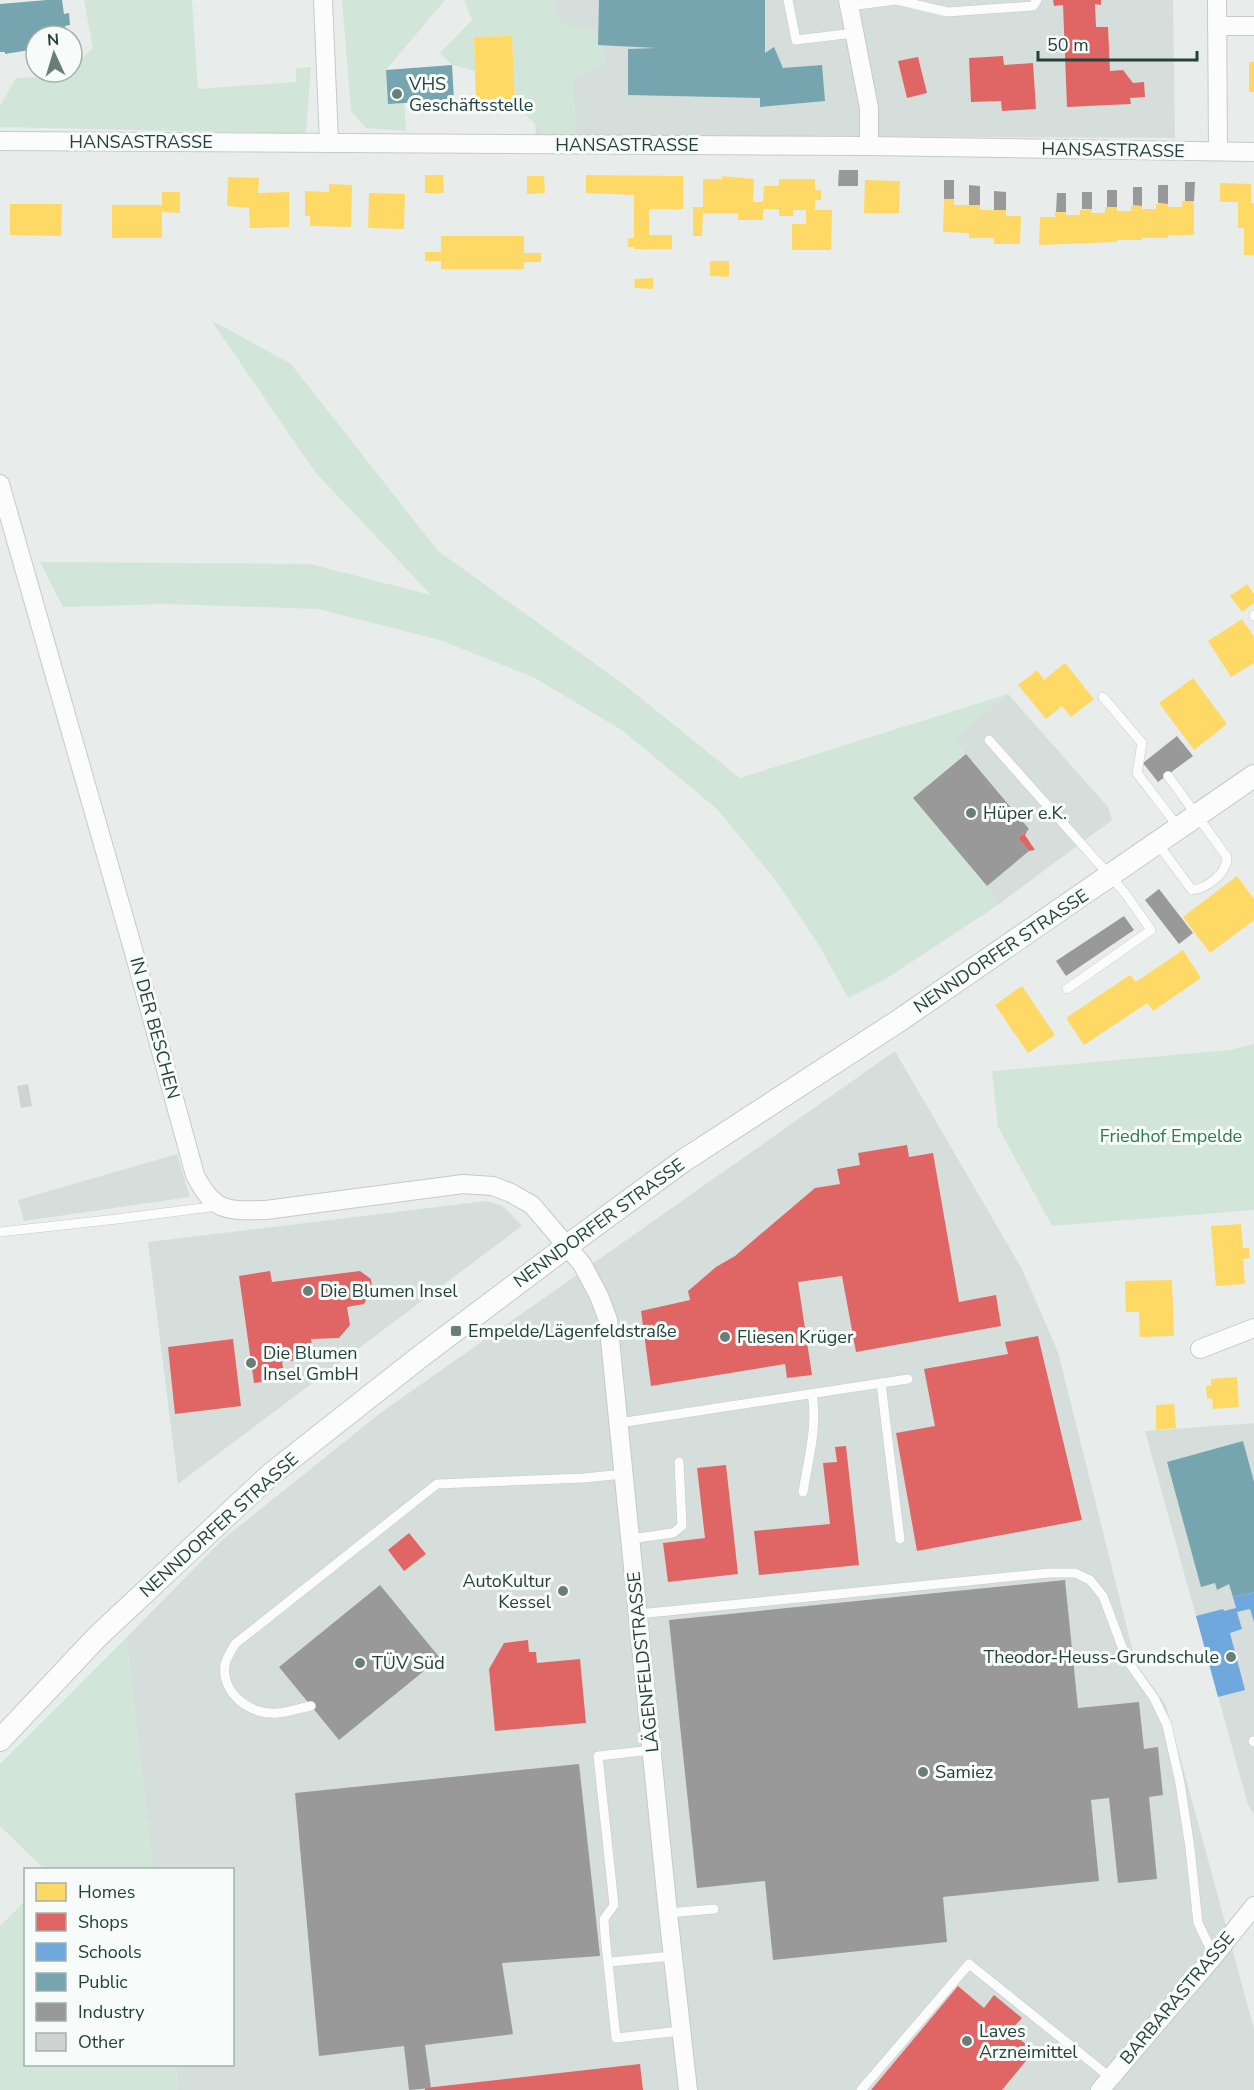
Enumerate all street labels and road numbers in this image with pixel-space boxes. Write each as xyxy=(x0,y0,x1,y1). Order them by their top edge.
street label: HANSASTRASSE xyxy=(69,130,213,154)
street label: HANSASTRASSE xyxy=(555,133,699,157)
street label: HANSASTRASSE xyxy=(1041,137,1185,163)
street label: NENNDORFER STRASSE xyxy=(909,884,1093,1018)
street label: IN DER BESCHEN xyxy=(124,954,186,1102)
street label: NENNDORFER STRASSE xyxy=(509,1153,689,1293)
street label: NENNDORFER STRASSE xyxy=(135,1447,303,1603)
street label: LÄGENFELDSTRASSE xyxy=(622,1570,664,1754)
street label: BARBARASTRASSE xyxy=(1114,1927,1240,2069)

